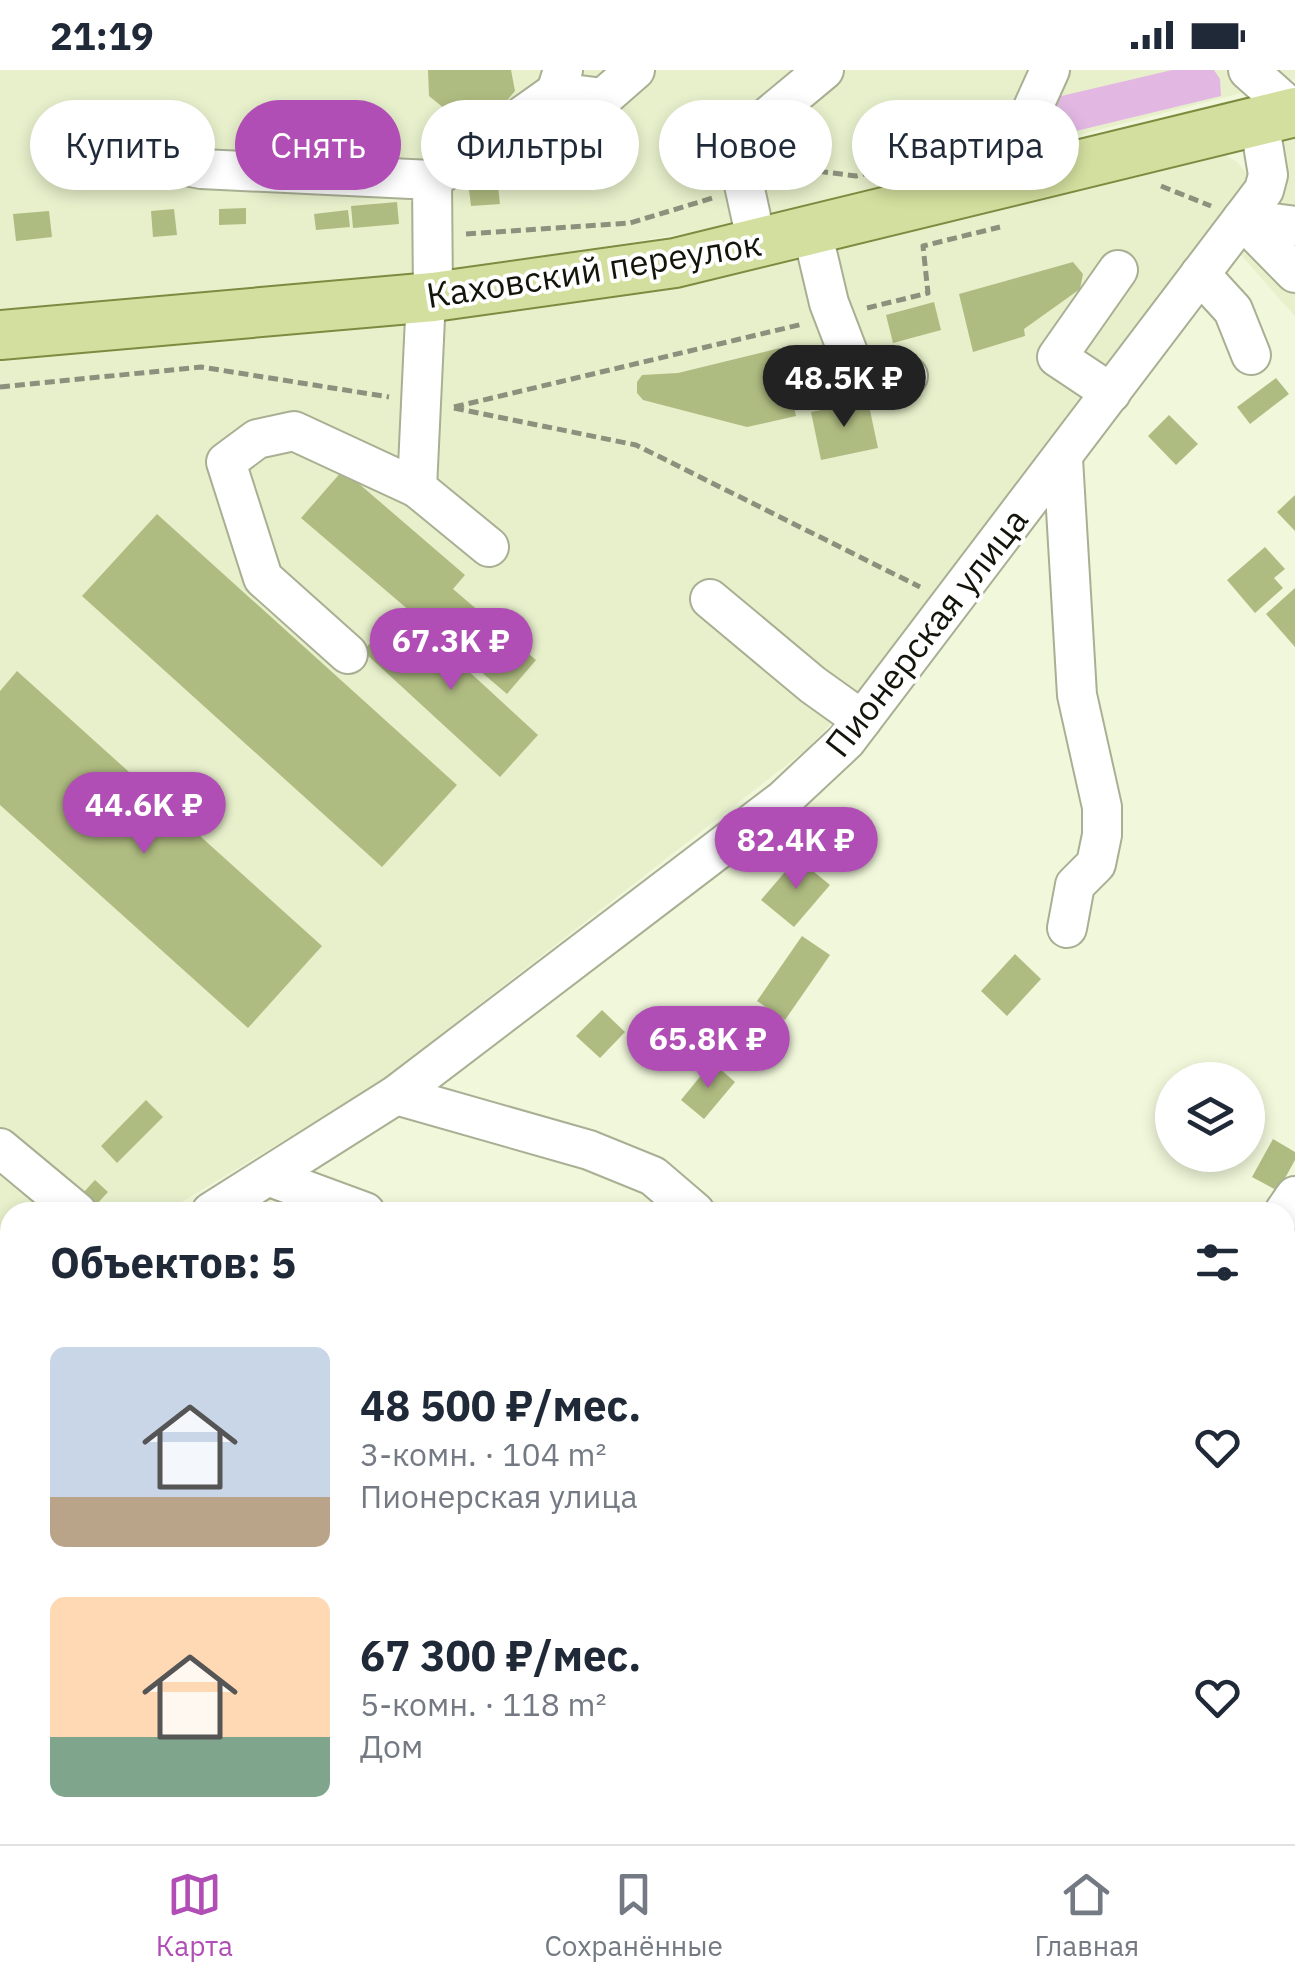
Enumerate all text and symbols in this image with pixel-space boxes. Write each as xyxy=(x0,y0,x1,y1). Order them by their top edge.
text: 21:19 xyxy=(50,11,154,60)
chip: Купить xyxy=(30,100,215,190)
chip: Снять xyxy=(235,100,401,190)
chip: Фильтры xyxy=(421,100,639,190)
chip: Новое xyxy=(659,100,832,190)
chip: Квартира xyxy=(852,100,1079,190)
street label: Каховский переулок xyxy=(423,220,765,318)
pin: 48.5K ₽ xyxy=(752,345,936,430)
text: 48.5K ₽ xyxy=(785,356,903,398)
street label: Пионерская улица xyxy=(814,498,1038,766)
pin: 67.3K ₽ xyxy=(359,608,543,693)
text: 67.3K ₽ xyxy=(392,619,510,661)
pin: 44.6K ₽ xyxy=(52,772,236,857)
text: 44.6K ₽ xyxy=(85,783,203,825)
pin: 82.4K ₽ xyxy=(704,807,888,892)
text: 82.4K ₽ xyxy=(737,818,855,860)
pin: 65.8K ₽ xyxy=(616,1006,800,1091)
text: 65.8K ₽ xyxy=(649,1017,767,1059)
map controls xyxy=(1155,1062,1265,1172)
button: layers xyxy=(1155,1062,1265,1172)
text: Объектов: 5 xyxy=(50,1235,296,1290)
icon: filters xyxy=(1190,1235,1245,1290)
text: 48 500 ₽/мес. xyxy=(360,1378,641,1433)
icon: home xyxy=(130,1387,250,1507)
icon: heart xyxy=(1190,1420,1245,1475)
text: 3-комн. · 104 m² xyxy=(360,1433,606,1475)
text: Пионерская улица xyxy=(360,1475,638,1517)
text: 67 300 ₽/мес. xyxy=(360,1628,641,1683)
icon: home xyxy=(130,1637,250,1757)
icon: heart xyxy=(1190,1670,1245,1725)
text: 5-комн. · 118 m² xyxy=(360,1683,606,1725)
text: Дом xyxy=(360,1725,423,1767)
tab: Карта xyxy=(156,1867,233,1964)
tab: Сохранённые xyxy=(544,1867,723,1964)
tab: Главная xyxy=(1035,1867,1139,1964)

